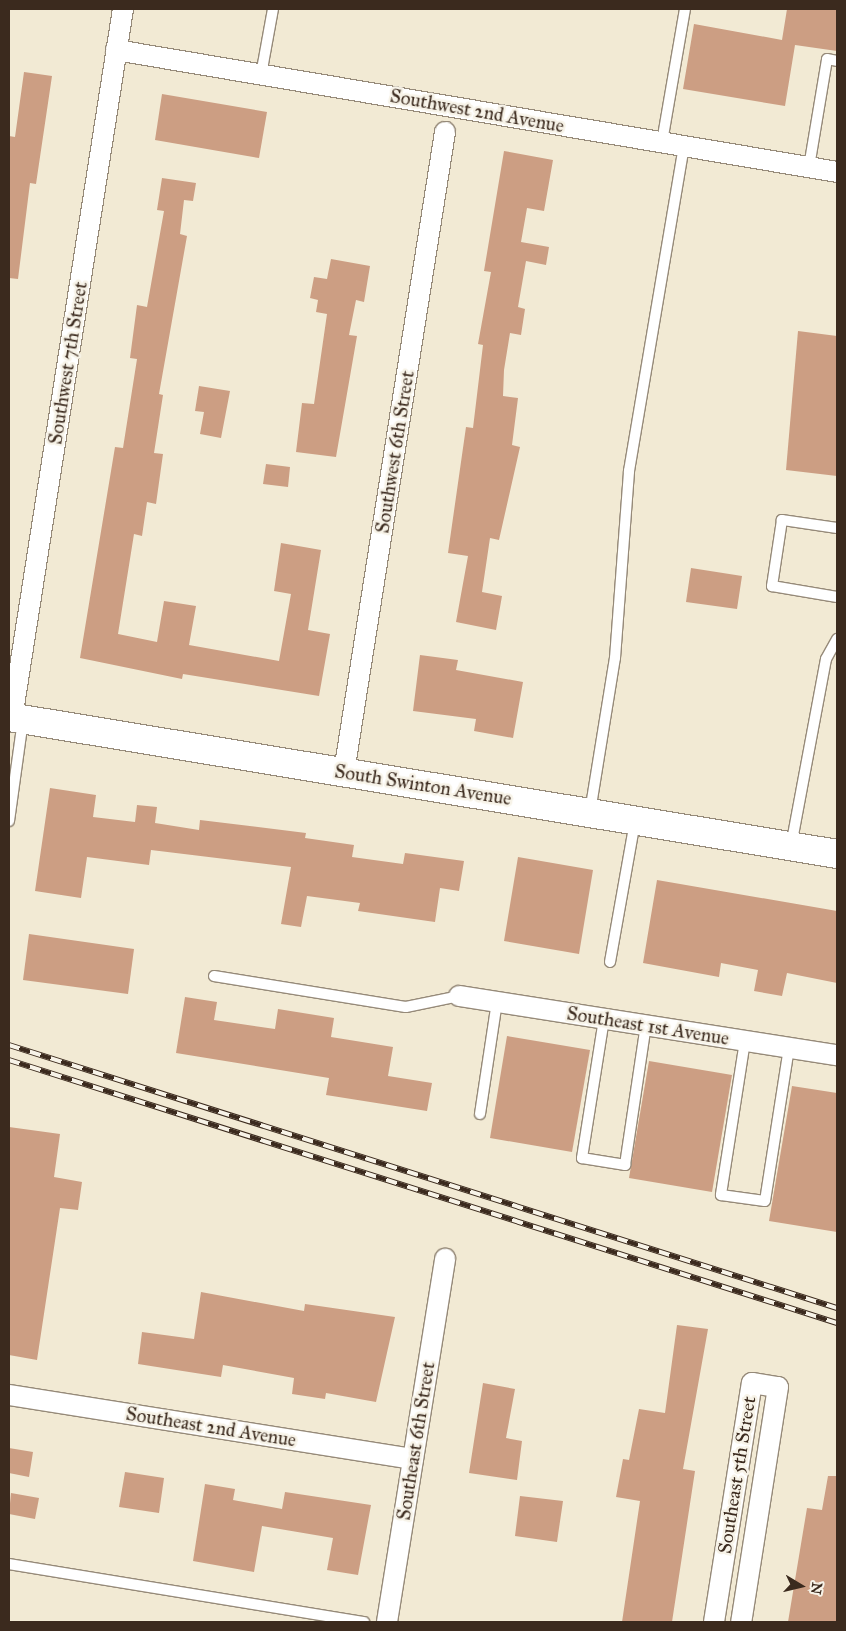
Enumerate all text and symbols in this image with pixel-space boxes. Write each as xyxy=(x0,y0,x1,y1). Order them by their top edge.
street label: Southwest 2nd Avenue xyxy=(388,84,566,138)
street label: Southwest 7th Street xyxy=(44,280,92,446)
street label: Southwest 6th Street xyxy=(371,369,419,535)
street label: South Swinton Avenue xyxy=(333,760,513,810)
street label: Southeast 1st Avenue xyxy=(565,1002,731,1050)
street label: Southeast 6th Street xyxy=(392,1360,440,1522)
street label: Southeast 5th Street xyxy=(713,1395,761,1555)
street label: Southeast 2nd Avenue xyxy=(124,1402,298,1452)
north arrow xyxy=(776,1561,826,1611)
text: N xyxy=(807,1581,826,1596)

